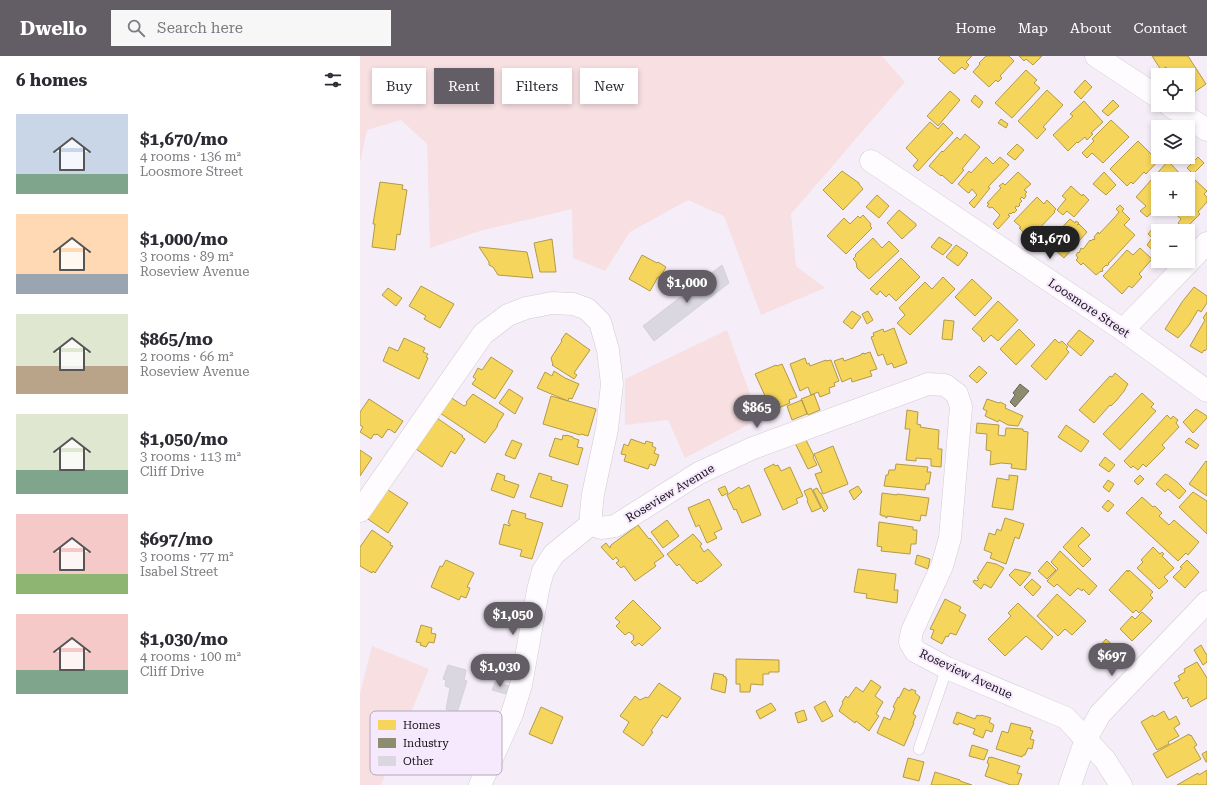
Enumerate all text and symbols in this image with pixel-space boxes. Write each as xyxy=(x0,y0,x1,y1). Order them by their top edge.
search box xyxy=(111,10,391,46)
text: Dwello xyxy=(20,17,87,40)
icon: search xyxy=(125,17,147,39)
text: Search here xyxy=(157,19,243,37)
text: Home xyxy=(955,20,996,36)
text: Map xyxy=(1018,20,1048,36)
text: About xyxy=(1070,20,1112,36)
text: Contact xyxy=(1134,20,1187,36)
chip: Buy xyxy=(372,68,426,104)
chip: Rent xyxy=(434,68,494,104)
chip: Filters xyxy=(502,68,572,104)
chip: New xyxy=(580,68,638,104)
map controls xyxy=(1151,68,1195,268)
button: locate xyxy=(1151,68,1195,112)
icon: filters xyxy=(322,69,344,91)
text: 6 homes xyxy=(16,70,87,90)
button: layers xyxy=(1151,120,1195,164)
text: $1,670/mo xyxy=(140,129,228,149)
icon: home xyxy=(48,130,96,178)
text: 4 rooms · 136 m² xyxy=(140,149,241,164)
text: Loosmore Street xyxy=(140,164,243,179)
button: + xyxy=(1151,172,1195,216)
button: − xyxy=(1151,224,1195,268)
pin: $1,670 xyxy=(1017,226,1083,260)
text: $1,000/mo xyxy=(140,229,228,249)
icon: home xyxy=(48,230,96,278)
text: $1,670 xyxy=(1030,231,1070,246)
text: 3 rooms · 89 m² xyxy=(140,249,234,264)
text: Roseview Avenue xyxy=(140,264,249,279)
pin: $1,000 xyxy=(654,270,720,304)
text: $1,000 xyxy=(667,275,707,290)
street label: Loosmore Street xyxy=(1046,276,1133,341)
text: $865/mo xyxy=(140,329,213,349)
icon: home xyxy=(48,330,96,378)
text: 2 rooms · 66 m² xyxy=(140,349,234,364)
text: Roseview Avenue xyxy=(140,364,249,379)
pin: $865 xyxy=(733,395,781,429)
text: $865 xyxy=(742,400,772,415)
text: $1,050/mo xyxy=(140,429,228,449)
icon: home xyxy=(48,430,96,478)
text: 3 rooms · 113 m² xyxy=(140,449,241,464)
street label: Roseview Avenue xyxy=(623,461,717,525)
text: Cliff Drive xyxy=(140,464,204,479)
text: $697/mo xyxy=(140,529,213,549)
icon: home xyxy=(48,530,96,578)
text: 3 rooms · 77 m² xyxy=(140,549,234,564)
text: Isabel Street xyxy=(140,564,218,579)
pin: $1,050 xyxy=(480,602,546,636)
text: $1,050 xyxy=(493,607,533,622)
text: $1,030/mo xyxy=(140,629,228,649)
icon: home xyxy=(48,630,96,678)
pin: $697 xyxy=(1088,643,1136,677)
street label: Roseview Avenue xyxy=(917,646,1015,702)
text: $697 xyxy=(1097,648,1127,663)
text: 4 rooms · 100 m² xyxy=(140,649,241,664)
pin: $1,030 xyxy=(467,654,533,688)
text: $1,030 xyxy=(480,659,520,674)
text: Cliff Drive xyxy=(140,664,204,679)
legend xyxy=(370,711,502,775)
text: Homes xyxy=(403,719,440,732)
text: Industry xyxy=(403,737,449,750)
text: Other xyxy=(403,755,434,768)

